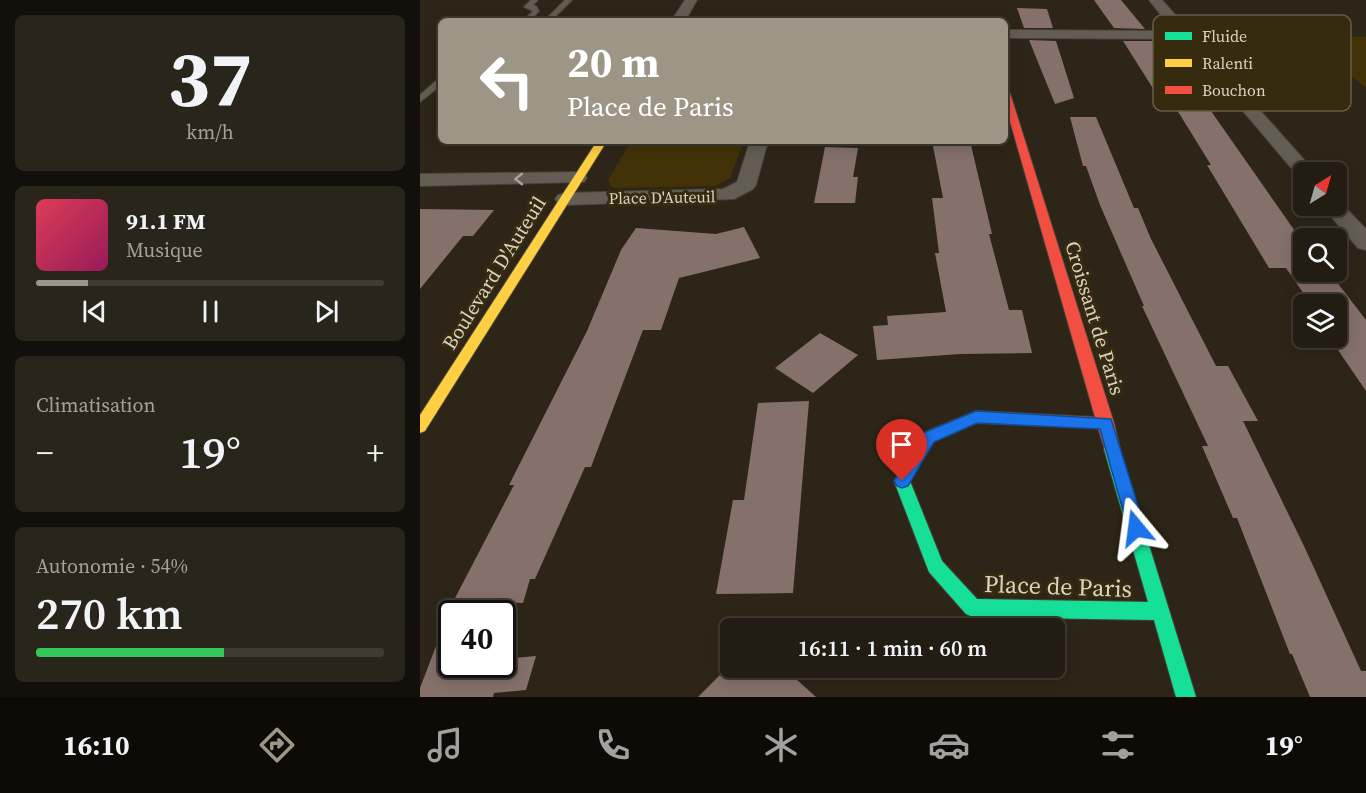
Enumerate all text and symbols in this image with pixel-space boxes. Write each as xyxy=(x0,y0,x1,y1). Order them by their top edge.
legend xyxy=(1153,15,1351,111)
text: 37 xyxy=(168,25,252,132)
text: Fluide xyxy=(1202,25,1247,47)
text: 20 m xyxy=(567,33,660,91)
icon: left xyxy=(468,42,546,120)
text: Ralenti xyxy=(1202,52,1253,74)
text: Bouchon xyxy=(1202,79,1266,101)
text: Place de Paris xyxy=(567,88,734,125)
text: km/h xyxy=(186,118,234,146)
north arrow xyxy=(1293,162,1347,216)
map controls xyxy=(1293,162,1347,348)
one-way arrow xyxy=(514,173,523,185)
street label: Place D'Auteuil xyxy=(608,185,716,209)
street label: Boulevard D'Auteuil xyxy=(435,191,553,355)
text: 91.1 FM xyxy=(126,206,205,236)
button: search xyxy=(1293,228,1347,282)
text: Musique xyxy=(126,236,203,264)
street label: Croissant de Paris xyxy=(1058,238,1132,398)
button: layers xyxy=(1293,294,1347,348)
icon: previous xyxy=(78,295,111,328)
icon: pause xyxy=(194,295,227,328)
icon: next xyxy=(310,295,343,328)
text: Climatisation xyxy=(36,391,156,419)
pin xyxy=(876,419,927,481)
text: 19° xyxy=(179,421,241,483)
icon: arrive xyxy=(885,428,918,461)
text: − xyxy=(36,430,54,475)
text: + xyxy=(367,430,384,475)
position arrow xyxy=(1104,496,1168,560)
text: Autonomie · 54% xyxy=(36,552,188,580)
street label: Place de Paris xyxy=(983,567,1133,605)
text: 270 km xyxy=(36,582,183,644)
speed limit sign: 40 xyxy=(438,600,516,678)
text: 16:11 · 1 min · 60 m xyxy=(798,633,987,663)
icon: directions xyxy=(256,724,298,766)
icon: music xyxy=(424,724,466,766)
icon: phone xyxy=(592,724,634,766)
icon: climate xyxy=(760,724,802,766)
icon: car xyxy=(928,724,970,766)
icon: filters xyxy=(1097,724,1139,766)
text: 16:10 xyxy=(63,727,130,764)
text: 19° xyxy=(1265,727,1303,764)

